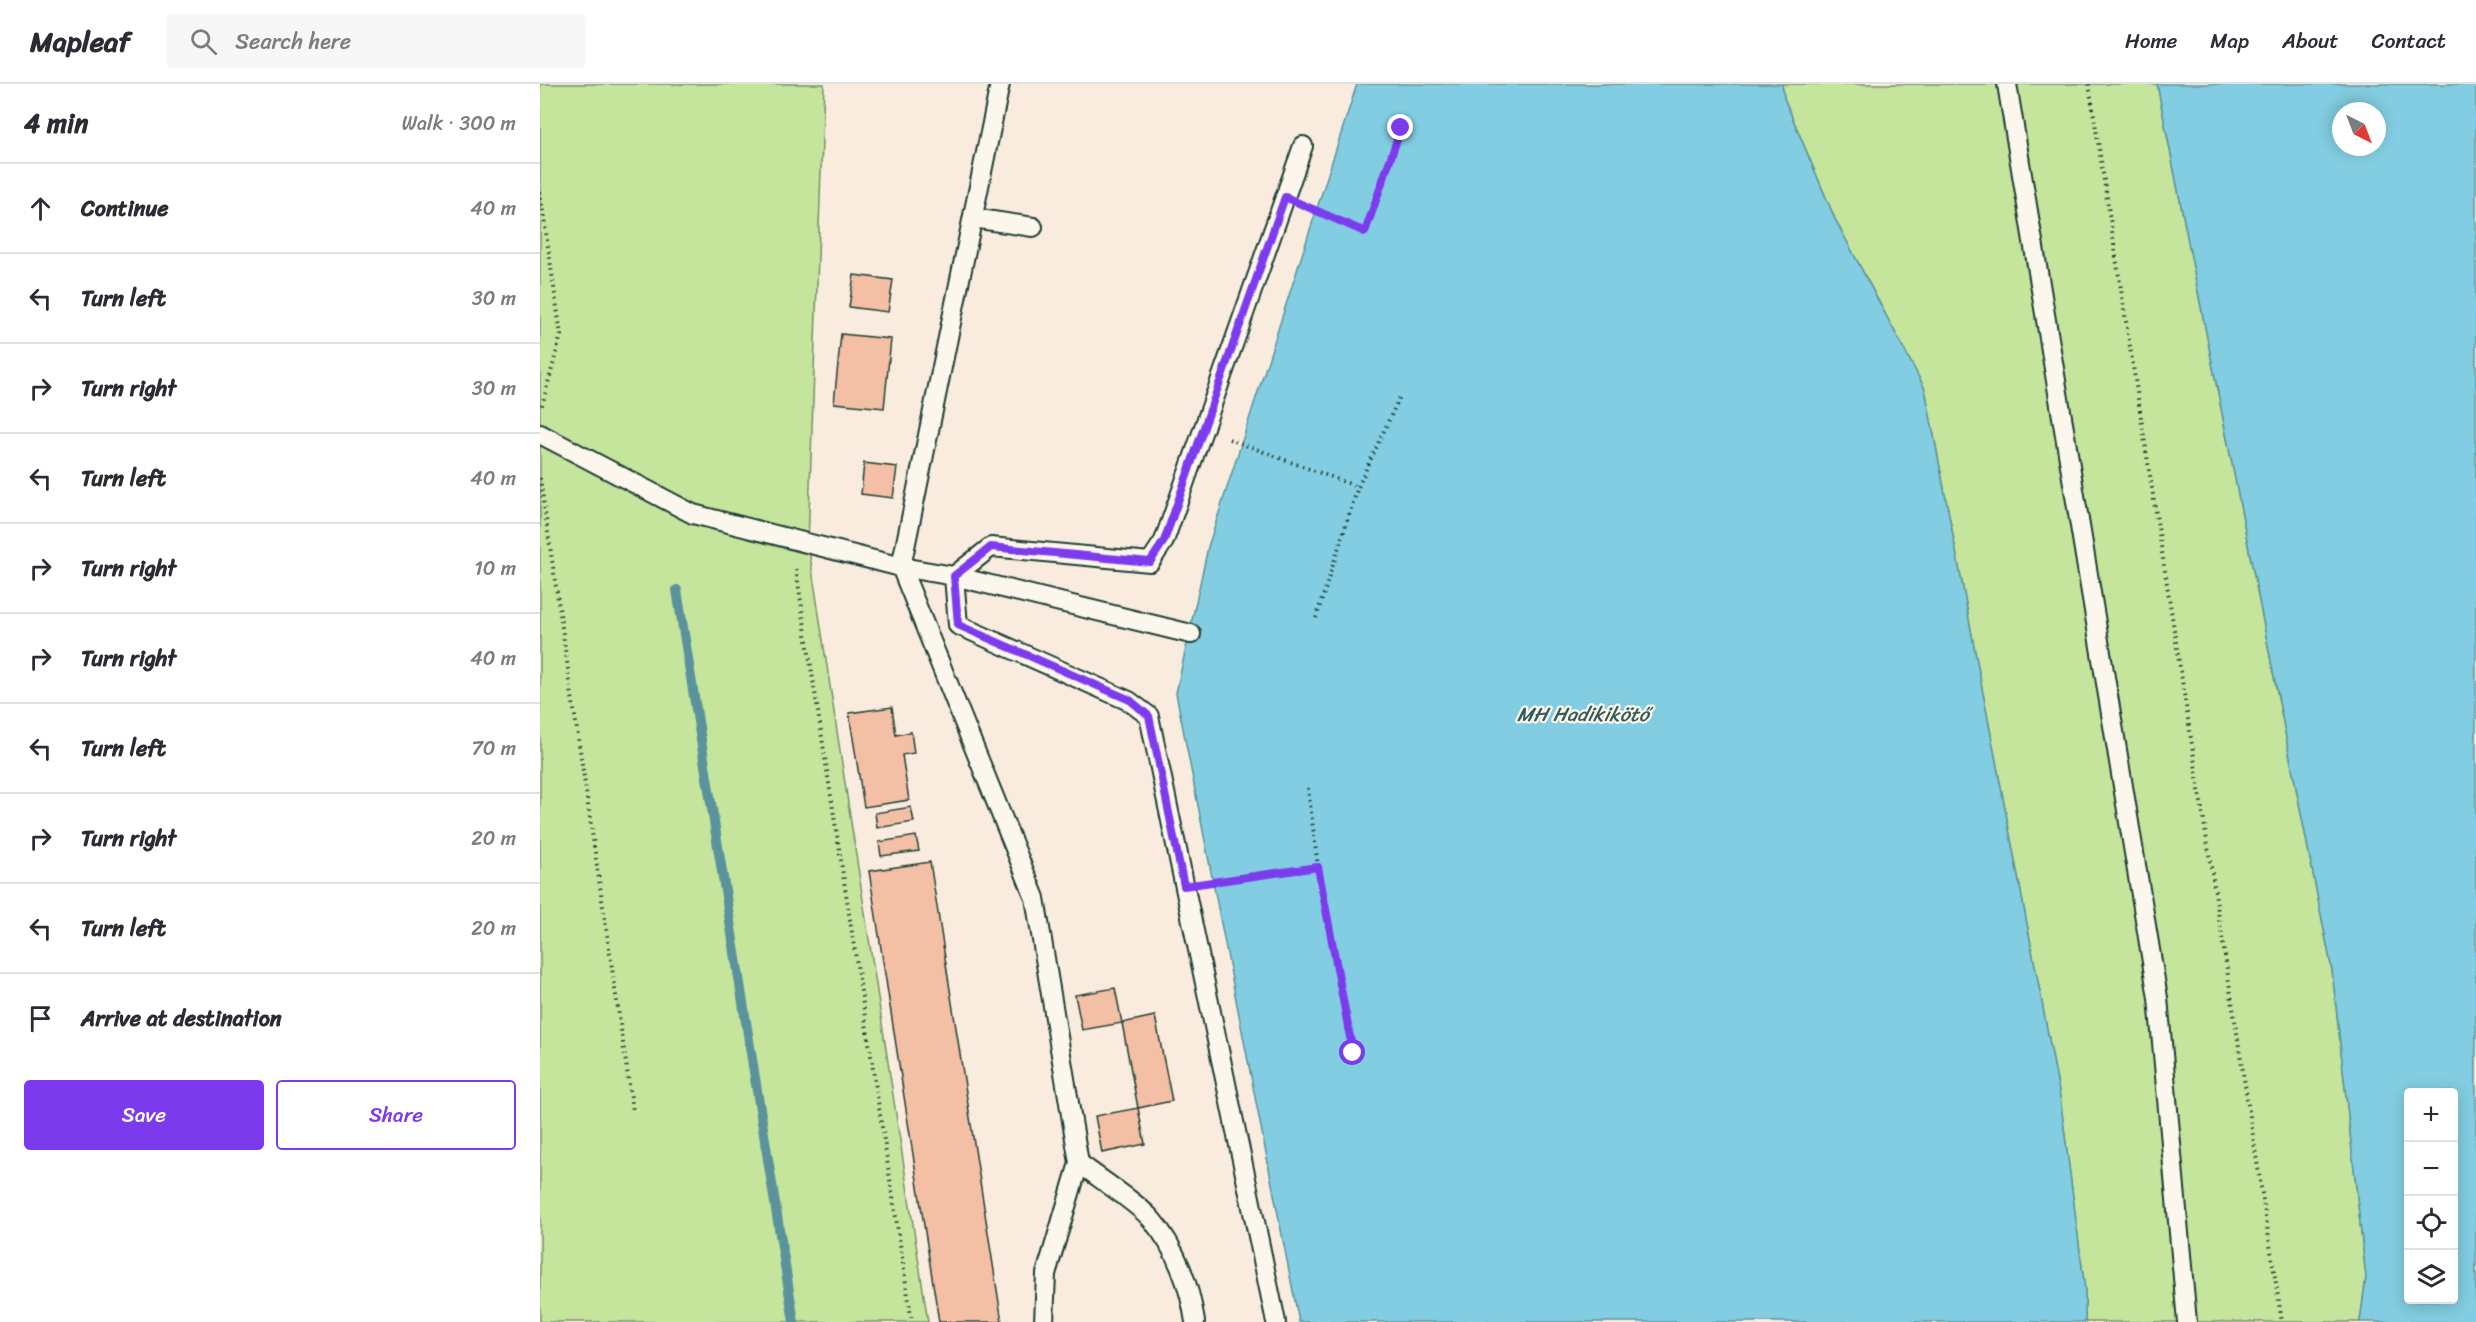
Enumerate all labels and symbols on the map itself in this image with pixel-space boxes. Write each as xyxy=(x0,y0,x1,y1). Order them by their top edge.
north arrow xyxy=(2332,102,2386,156)
route end xyxy=(1387,114,1413,140)
water label: MH Hadikikötő xyxy=(1517,697,1654,732)
route start xyxy=(1339,1039,1365,1065)

